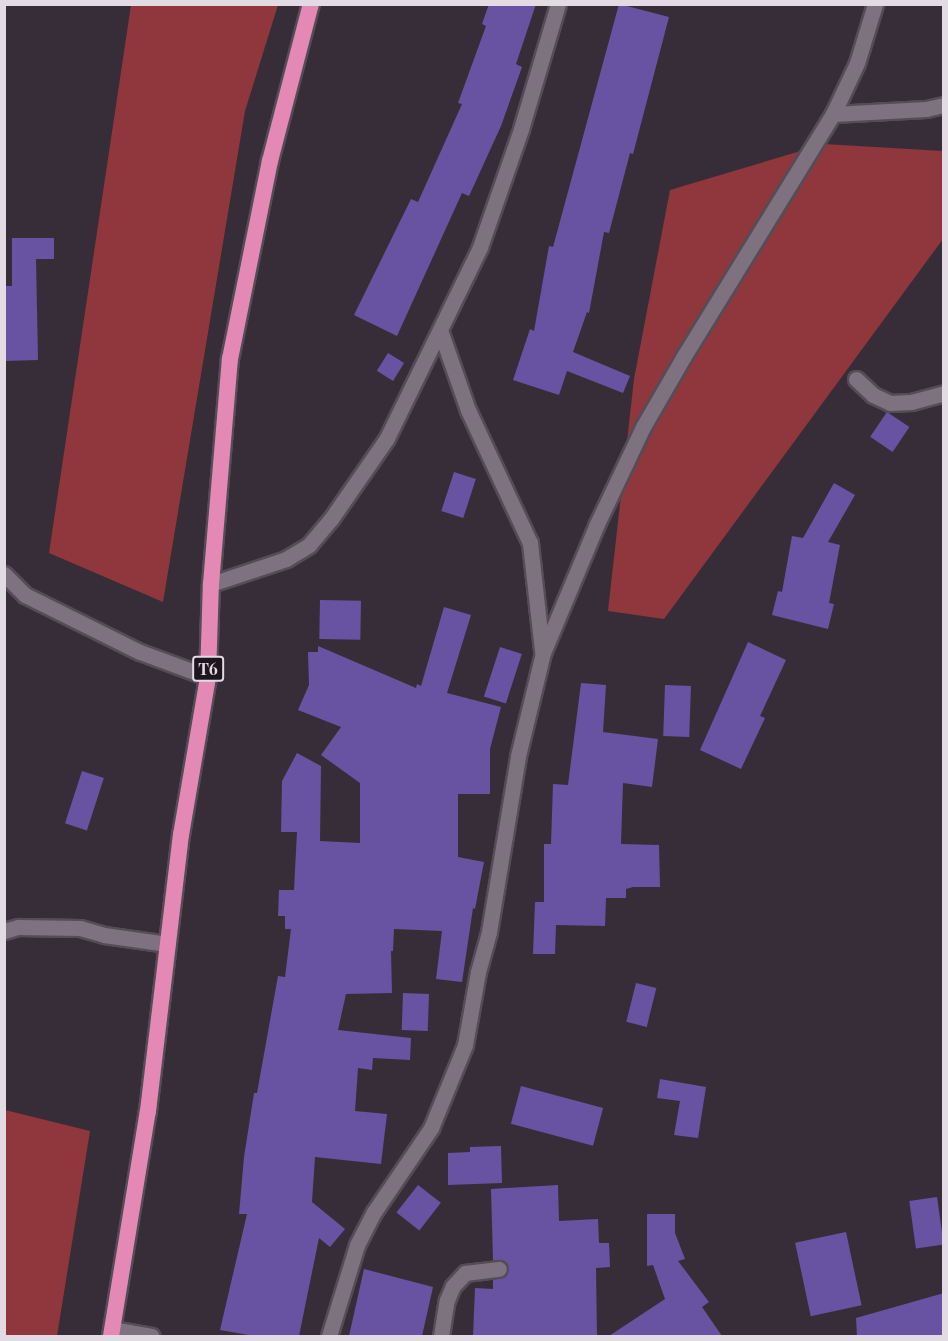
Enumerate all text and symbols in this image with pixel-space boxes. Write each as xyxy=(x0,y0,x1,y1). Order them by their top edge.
road number: T6 xyxy=(192,656,224,682)

